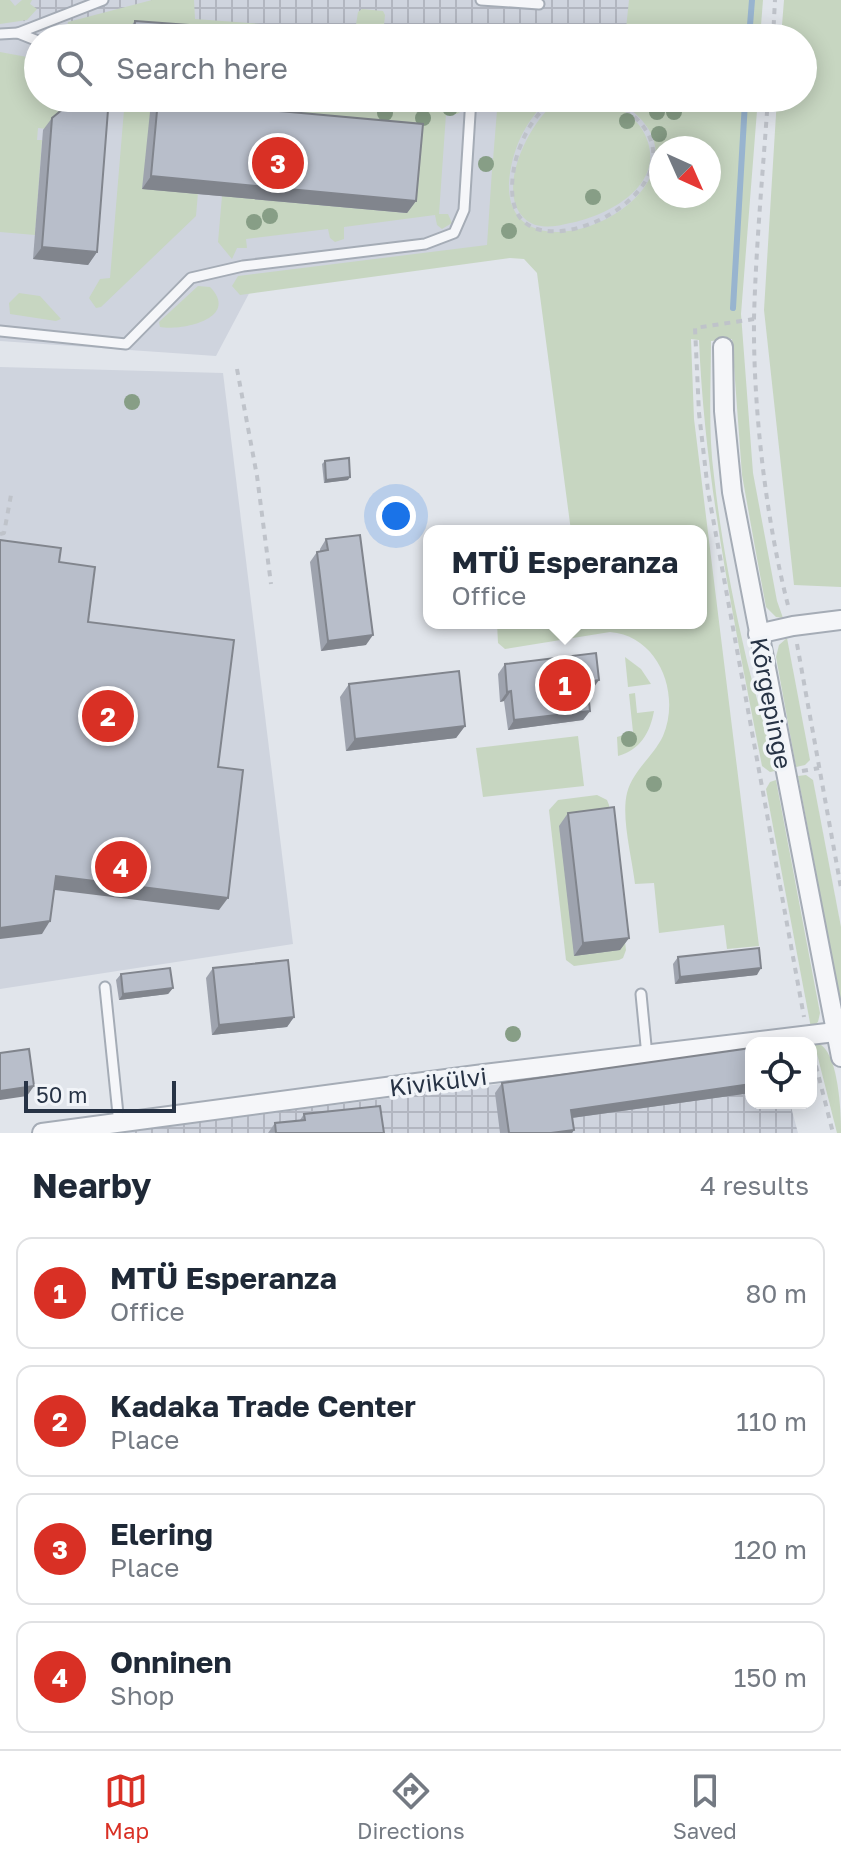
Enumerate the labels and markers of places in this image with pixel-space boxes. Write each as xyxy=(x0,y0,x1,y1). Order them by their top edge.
pin: 3 xyxy=(252,133,304,193)
pin: 1 xyxy=(539,655,591,715)
pin: 2 xyxy=(82,686,134,746)
pin: 4 xyxy=(95,837,147,897)

